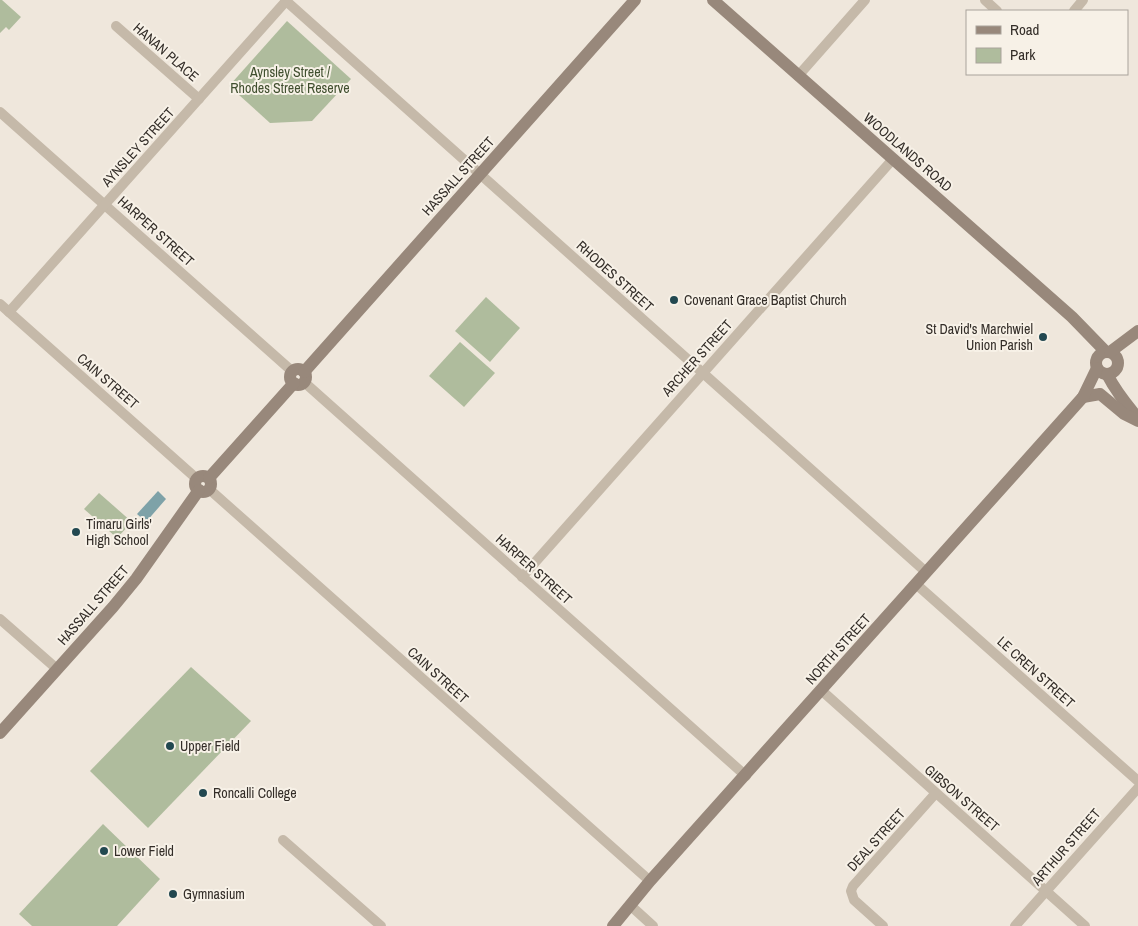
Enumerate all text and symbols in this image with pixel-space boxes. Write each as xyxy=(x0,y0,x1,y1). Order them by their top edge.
legend xyxy=(966,10,1128,75)
street label: HANAN PLACE xyxy=(130,19,202,85)
text: Road xyxy=(1010,19,1039,40)
text: Park xyxy=(1010,44,1036,65)
park label: Aynsley Street / Rhodes Street Reserve xyxy=(230,63,350,97)
street label: AYNSLEY STREET xyxy=(97,104,178,191)
street label: WOODLANDS ROAD xyxy=(860,109,956,195)
street label: HASSALL STREET xyxy=(418,133,498,219)
street label: HARPER STREET xyxy=(114,192,198,270)
street label: RHODES STREET xyxy=(573,237,657,315)
place label: Covenant Grace Baptist Church xyxy=(684,291,847,309)
marker: Covenant Grace Baptist Church xyxy=(668,294,680,306)
street label: ARCHER STREET xyxy=(657,316,736,401)
place label: St David's Marchwiel Union Parish xyxy=(926,320,1033,354)
marker: St David's Marchwiel Union Parish xyxy=(1037,331,1049,343)
street label: CAIN STREET xyxy=(73,349,143,413)
place label: Timaru Girls' High School xyxy=(86,515,152,549)
marker: Timaru Girls' High School xyxy=(70,526,82,538)
street label: HARPER STREET xyxy=(492,530,576,608)
street label: HASSALL STREET xyxy=(53,561,133,649)
street label: NORTH STREET xyxy=(801,610,875,688)
street label: LE CREN STREET xyxy=(993,632,1079,712)
street label: CAIN STREET xyxy=(404,643,472,707)
place label: Upper Field xyxy=(180,737,240,755)
marker: Upper Field xyxy=(164,740,176,752)
street label: GIBSON STREET xyxy=(921,761,1003,835)
place label: Roncalli College xyxy=(213,784,297,802)
marker: Roncalli College xyxy=(197,787,209,799)
street label: DEAL STREET xyxy=(843,805,909,875)
street label: ARTHUR STREET xyxy=(1027,805,1104,890)
place label: Lower Field xyxy=(114,842,174,860)
marker: Lower Field xyxy=(98,845,110,857)
place label: Gymnasium xyxy=(183,885,245,903)
marker: Gymnasium xyxy=(167,888,179,900)

